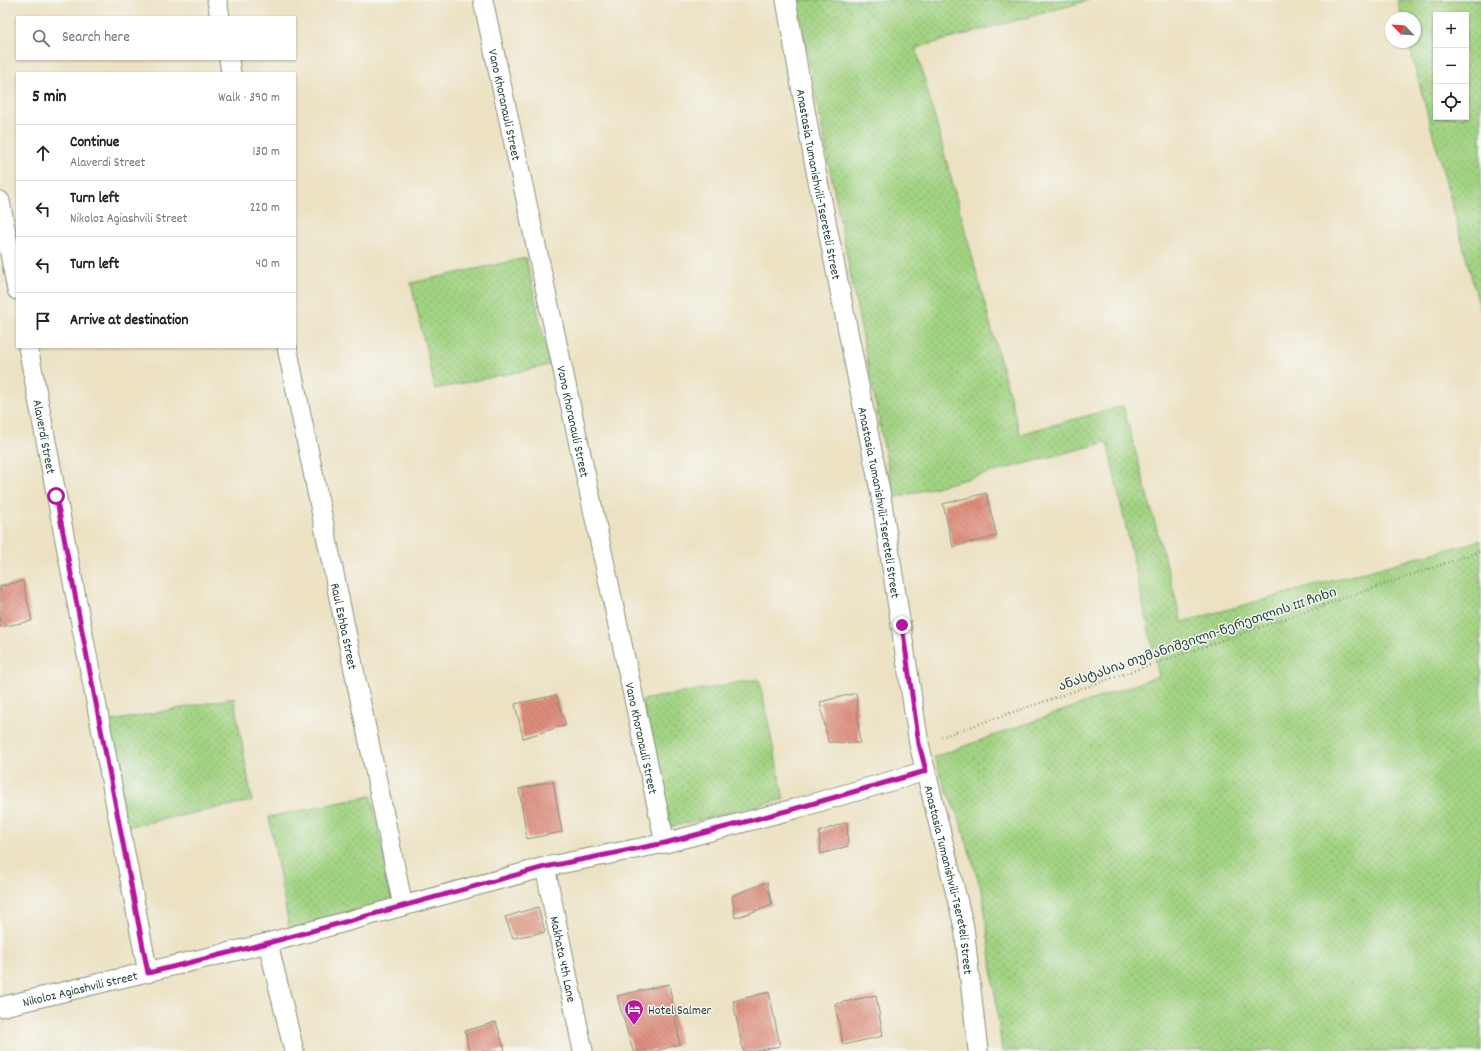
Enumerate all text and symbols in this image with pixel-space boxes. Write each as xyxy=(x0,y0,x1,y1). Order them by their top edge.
north arrow xyxy=(1385,12,1421,48)
map controls xyxy=(1433,12,1469,120)
button: + xyxy=(1433,12,1469,48)
search box xyxy=(16,16,296,60)
icon: search xyxy=(30,27,52,49)
text: Search here xyxy=(62,27,130,49)
street label: Vano Khoranauli Street xyxy=(482,48,524,163)
button: − xyxy=(1433,48,1469,84)
button: locate xyxy=(1433,84,1469,120)
text: 5 min xyxy=(32,86,66,110)
street label: Anastasia Tumanishvili-Tsereteli Street xyxy=(790,88,845,282)
text: Walk · 390 m xyxy=(218,89,280,108)
text: Continue xyxy=(70,132,119,154)
icon: ahead xyxy=(32,142,54,164)
text: 130 m xyxy=(252,143,280,162)
text: Alaverdi Street xyxy=(70,154,145,173)
text: Turn left xyxy=(70,188,119,210)
icon: left xyxy=(32,198,54,220)
text: 220 m xyxy=(250,199,280,218)
text: Nikoloz Agiashvili Street xyxy=(70,210,187,229)
icon: left xyxy=(32,254,54,276)
text: Turn left xyxy=(70,254,119,276)
text: 40 m xyxy=(256,255,280,274)
icon: arrive xyxy=(32,310,54,332)
text: Arrive at destination xyxy=(70,310,188,332)
street label: Vano Khoranauli Street xyxy=(550,364,593,480)
street label: Alaverdi Street xyxy=(26,398,59,476)
street label: Anastasia Tumanishvili-Tsereteli Street xyxy=(851,405,904,600)
route start xyxy=(47,487,65,505)
street label: Raul Eshba Street xyxy=(324,582,361,672)
street label: ანასტასია თუმანიშვილი-წერეთლის III ჩიხი xyxy=(1056,584,1340,697)
route end xyxy=(893,616,911,634)
street label: Vano Khoranauli Street xyxy=(619,681,661,796)
street label: Anastasia Tumanishvili-Tsereteli Street xyxy=(917,783,976,976)
street label: Makhata 4th Lane xyxy=(543,915,580,1005)
street label: Nikoloz Agiashvili Street xyxy=(21,967,140,1013)
hotel icon: Hotel Salmer xyxy=(623,998,645,1026)
place label: Hotel Salmer xyxy=(648,1002,712,1021)

